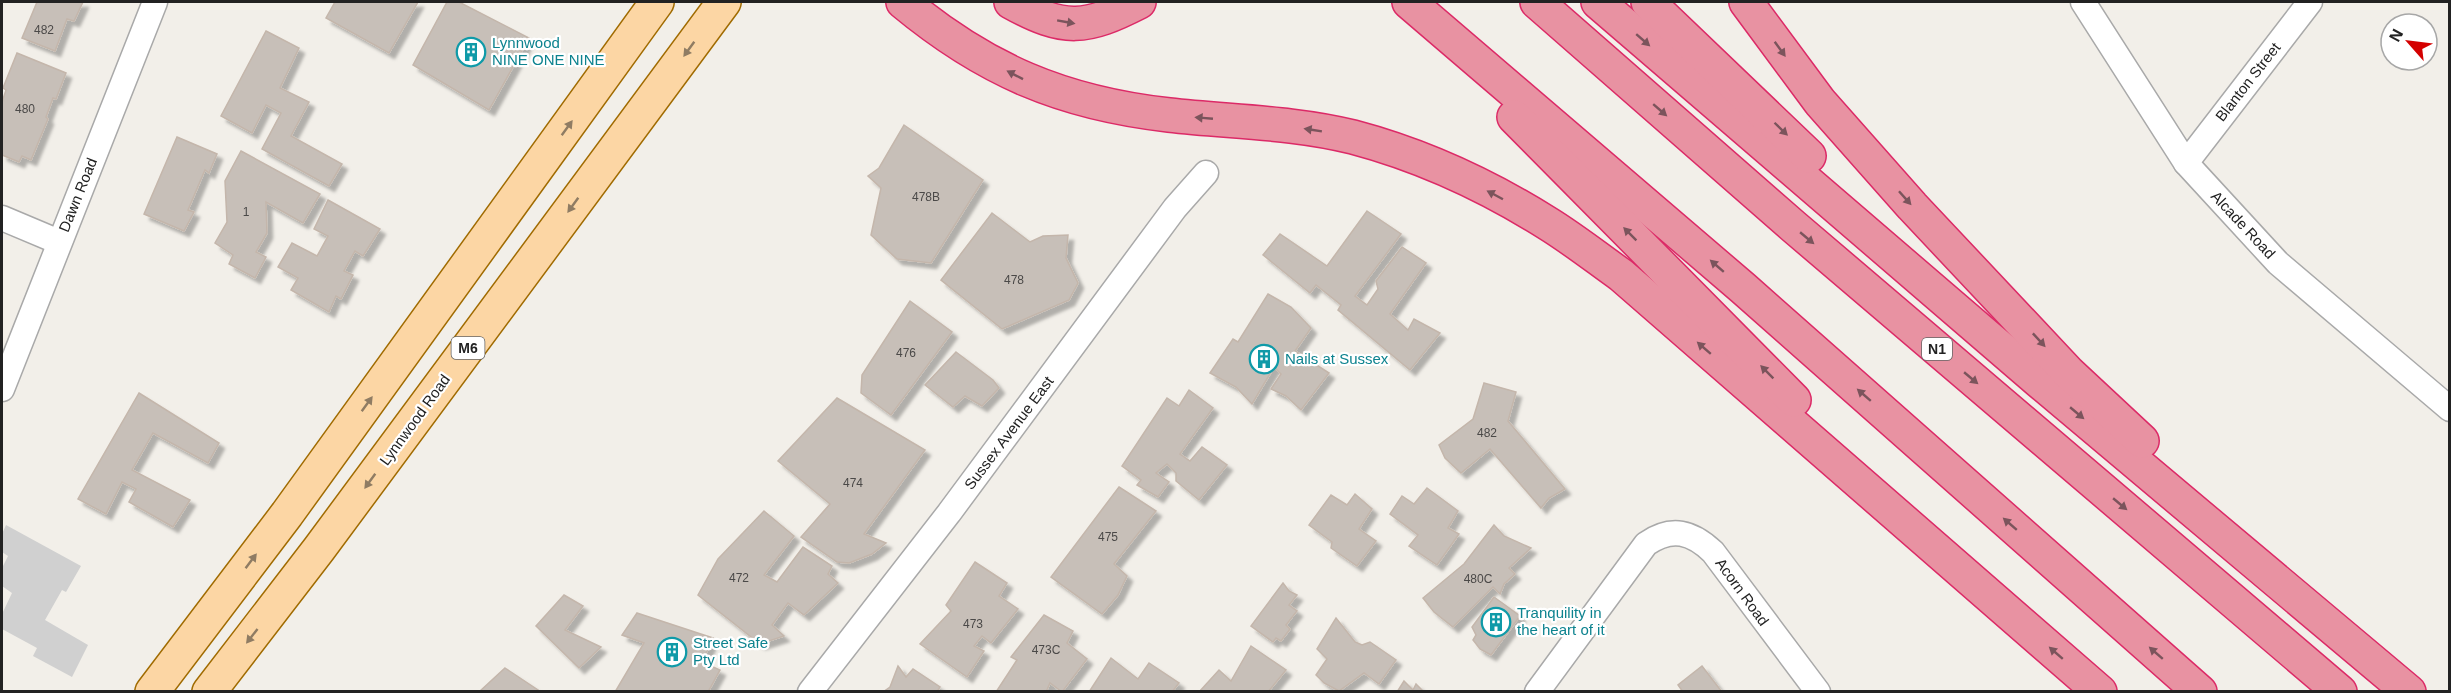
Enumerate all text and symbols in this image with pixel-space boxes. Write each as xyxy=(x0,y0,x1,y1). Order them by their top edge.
north arrow xyxy=(2379,12,2439,72)
one-way arrow xyxy=(1056,18,1075,27)
house number: 482 xyxy=(34,23,54,37)
text: N xyxy=(2386,26,2406,44)
one-way arrow xyxy=(1635,33,1650,46)
place label: Lynnwood NINE ONE NINE xyxy=(492,34,605,68)
building icon: Lynnwood NINE ONE NINE xyxy=(455,36,487,68)
street label: Blanton Street xyxy=(2212,38,2284,124)
one-way arrow xyxy=(683,40,695,56)
one-way arrow xyxy=(1774,41,1786,56)
one-way arrow xyxy=(1006,70,1023,80)
house number: 480 xyxy=(15,102,35,116)
one-way arrow xyxy=(1652,103,1668,116)
one-way arrow xyxy=(1194,113,1213,123)
one-way arrow xyxy=(561,121,573,137)
one-way arrow xyxy=(1774,122,1789,136)
one-way arrow xyxy=(1303,126,1322,135)
street label: Dawn Road xyxy=(55,155,100,234)
street label: Alcade Road xyxy=(2208,187,2279,262)
house number: 478B xyxy=(912,190,940,204)
one-way arrow xyxy=(1487,190,1504,200)
one-way arrow xyxy=(1898,191,1912,206)
one-way arrow xyxy=(568,198,580,213)
house number: 1 xyxy=(243,205,250,219)
one-way arrow xyxy=(1623,228,1637,242)
one-way arrow xyxy=(1799,231,1814,244)
one-way arrow xyxy=(1710,260,1725,273)
house number: 478 xyxy=(1004,273,1024,287)
one-way arrow xyxy=(2031,333,2045,347)
road number: M6 xyxy=(452,337,484,359)
road number: N1 xyxy=(1922,338,1952,360)
one-way arrow xyxy=(1697,342,1712,355)
building icon: Nails at Sussex xyxy=(1248,343,1280,375)
house number: 476 xyxy=(896,346,916,360)
place label: Nails at Sussex xyxy=(1285,350,1389,367)
one-way arrow xyxy=(1760,365,1774,380)
street label: Lynnwood Road xyxy=(376,371,453,468)
one-way arrow xyxy=(1963,371,1978,384)
street label: Sussex Avenue East xyxy=(960,372,1057,493)
one-way arrow xyxy=(1856,388,1871,402)
one-way arrow xyxy=(360,396,373,412)
one-way arrow xyxy=(2069,407,2085,420)
house number: 482 xyxy=(1477,426,1497,440)
one-way arrow xyxy=(364,472,376,488)
house number: 474 xyxy=(843,476,863,490)
one-way arrow xyxy=(2112,497,2127,510)
one-way arrow xyxy=(2003,518,2018,531)
house number: 475 xyxy=(1098,530,1118,544)
one-way arrow xyxy=(245,553,257,569)
street label: Acorn Road xyxy=(1712,555,1773,629)
house number: 472 xyxy=(729,571,749,585)
house number: 480C xyxy=(1464,572,1493,586)
place label: Tranquility in the heart of it xyxy=(1517,604,1605,638)
building icon: Tranquility in the heart of it xyxy=(1480,606,1512,638)
house number: 473 xyxy=(963,617,983,631)
one-way arrow xyxy=(246,628,259,644)
place label: Street Safe Pty Ltd xyxy=(693,634,768,668)
building icon: Street Safe Pty Ltd xyxy=(656,636,688,668)
house number: 473C xyxy=(1032,643,1061,657)
one-way arrow xyxy=(2049,647,2064,660)
one-way arrow xyxy=(2149,647,2164,660)

